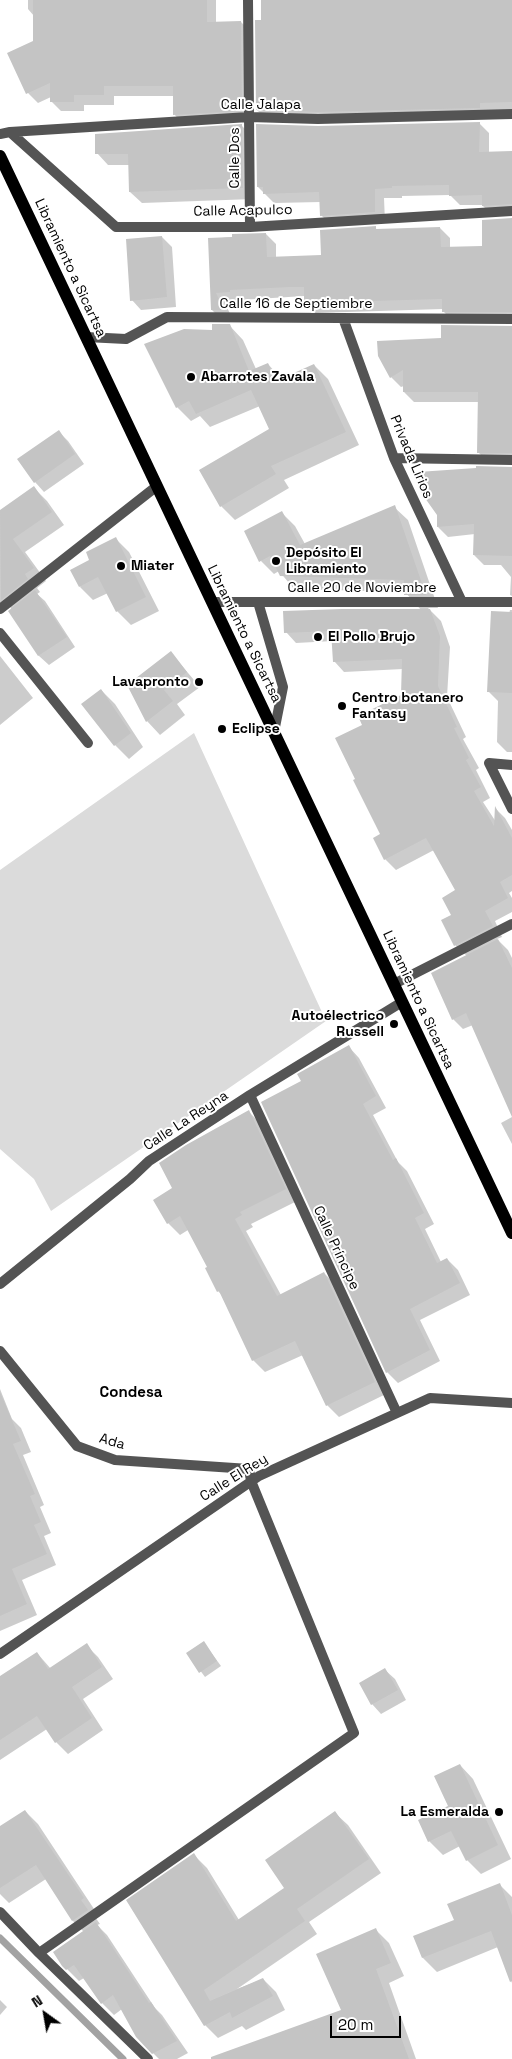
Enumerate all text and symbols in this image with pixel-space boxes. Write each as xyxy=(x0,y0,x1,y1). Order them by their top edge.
street label: Calle Jalapa xyxy=(221,97,301,113)
street label: Calle Dos xyxy=(227,127,243,189)
street label: Libramiento a Sicartsa xyxy=(30,196,110,340)
street label: Calle Acapulco xyxy=(193,202,293,220)
street label: Calle 16 de Septiembre xyxy=(220,296,372,312)
place label: Abarrotes Zavala xyxy=(201,369,314,385)
marker: Abarrotes Zavala xyxy=(185,371,197,383)
street label: Privada Lirios xyxy=(386,413,436,501)
place label: Depósito El Libramiento xyxy=(286,545,367,578)
marker: Depósito El Libramiento xyxy=(270,555,282,567)
place label: Miater xyxy=(131,558,174,574)
marker: Miater xyxy=(115,560,127,572)
street label: Libramiento a Sicartsa xyxy=(203,562,285,706)
street label: Calle 20 de Noviembre xyxy=(288,580,436,596)
place label: El Pollo Brujo xyxy=(328,629,415,645)
marker: El Pollo Brujo xyxy=(312,631,324,643)
place label: Lavapronto xyxy=(112,674,189,690)
marker: Lavapronto xyxy=(193,676,205,688)
place label: Centro botanero Fantasy xyxy=(352,690,464,722)
marker: Centro botanero Fantasy xyxy=(336,700,348,712)
place label: Eclipse xyxy=(232,721,280,737)
marker: Eclipse xyxy=(216,723,228,735)
street label: Libramiento a Sicartsa xyxy=(378,928,458,1072)
place label: Autoélectrico Russell xyxy=(292,1008,384,1040)
marker: Autoélectrico Russell xyxy=(388,1018,400,1030)
street label: Calle La Reyna xyxy=(141,1087,231,1155)
street label: Calle Príncipe xyxy=(309,1203,363,1293)
district label: Condesa xyxy=(100,1384,162,1402)
street label: Ada xyxy=(97,1430,127,1454)
street label: Calle El Rey xyxy=(197,1451,271,1505)
place label: La Esmeralda xyxy=(400,1804,489,1820)
marker: La Esmeralda xyxy=(493,1806,505,1818)
north arrow xyxy=(20,1989,70,2039)
text: N xyxy=(28,1991,46,2011)
scale bar xyxy=(332,2006,403,2038)
text: 20 m xyxy=(338,2015,373,2034)

